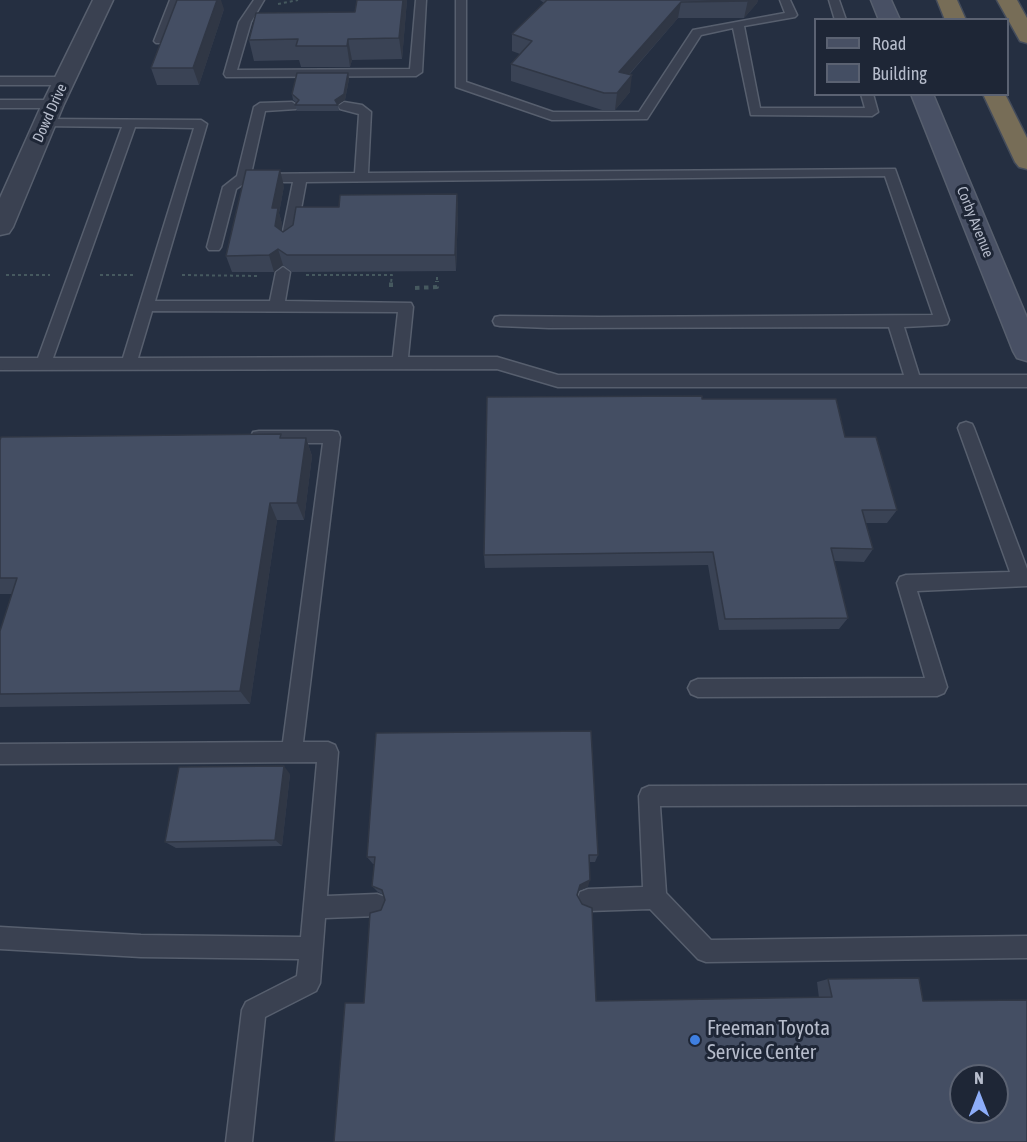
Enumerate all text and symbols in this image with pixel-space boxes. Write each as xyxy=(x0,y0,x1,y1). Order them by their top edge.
legend xyxy=(814,18,1009,96)
text: Road xyxy=(872,33,906,54)
text: Building xyxy=(872,63,927,84)
street label: Dowd Drive xyxy=(29,81,71,145)
street label: Corby Avenue xyxy=(953,184,997,260)
place label: Freeman Toyota Service Center xyxy=(707,1015,830,1065)
marker: Freeman Toyota Service Center xyxy=(688,1033,702,1047)
north arrow xyxy=(949,1064,1009,1124)
text: N xyxy=(974,1069,984,1087)

